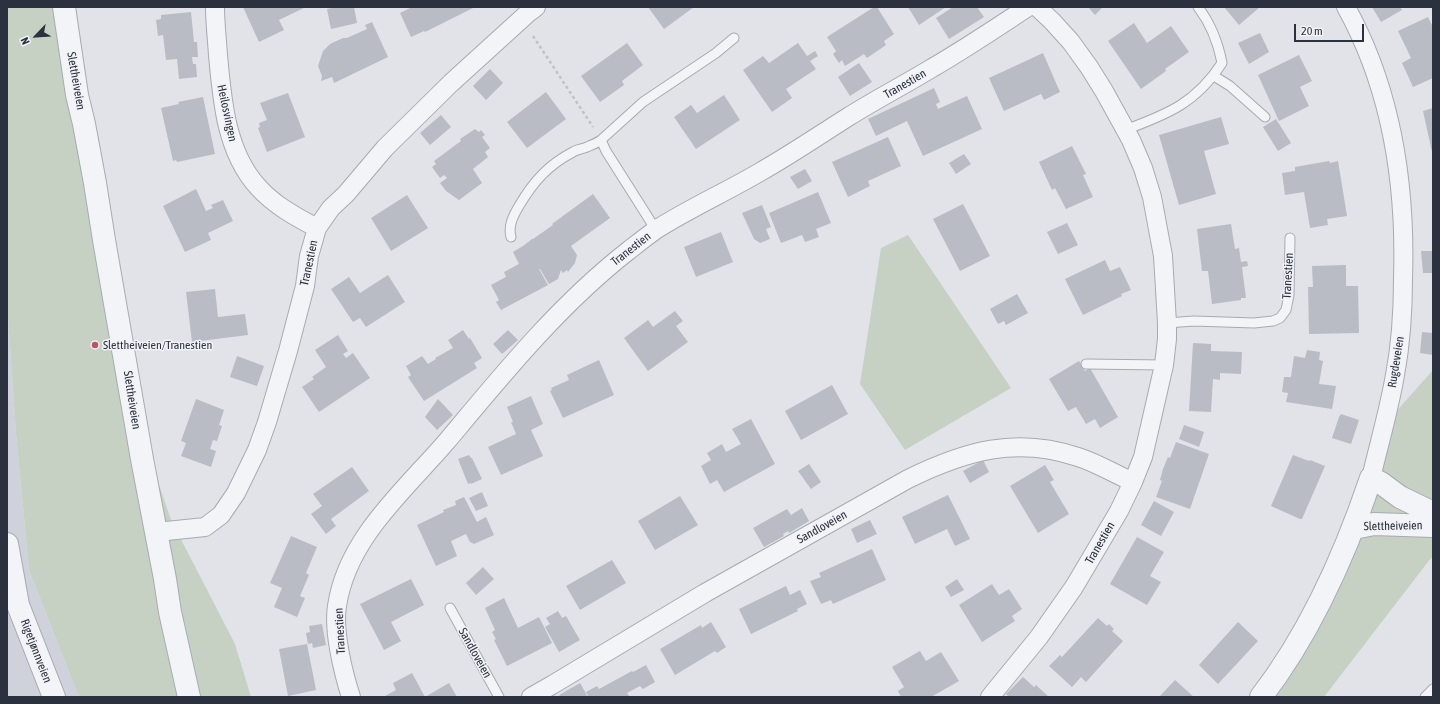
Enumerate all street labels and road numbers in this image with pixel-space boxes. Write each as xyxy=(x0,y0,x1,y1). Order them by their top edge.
street label: Slettheiveien xyxy=(64,51,88,111)
street label: Tranestien xyxy=(881,66,929,102)
street label: Heilosvingen xyxy=(214,83,240,143)
street label: Tranestien xyxy=(608,229,654,269)
street label: Tranestien xyxy=(297,239,321,287)
street label: Tranestien xyxy=(1280,252,1296,300)
street label: Rugdeveien xyxy=(1385,335,1407,389)
street label: Slettheiveien xyxy=(120,370,144,430)
street label: Sandloveien xyxy=(794,507,850,547)
street label: Slettheiveien xyxy=(1363,518,1423,534)
street label: Tranestien xyxy=(1082,519,1118,567)
street label: Tranestien xyxy=(332,607,348,655)
street label: Rigetjønnveien xyxy=(17,617,55,685)
street label: Sandloveien xyxy=(455,625,495,681)

